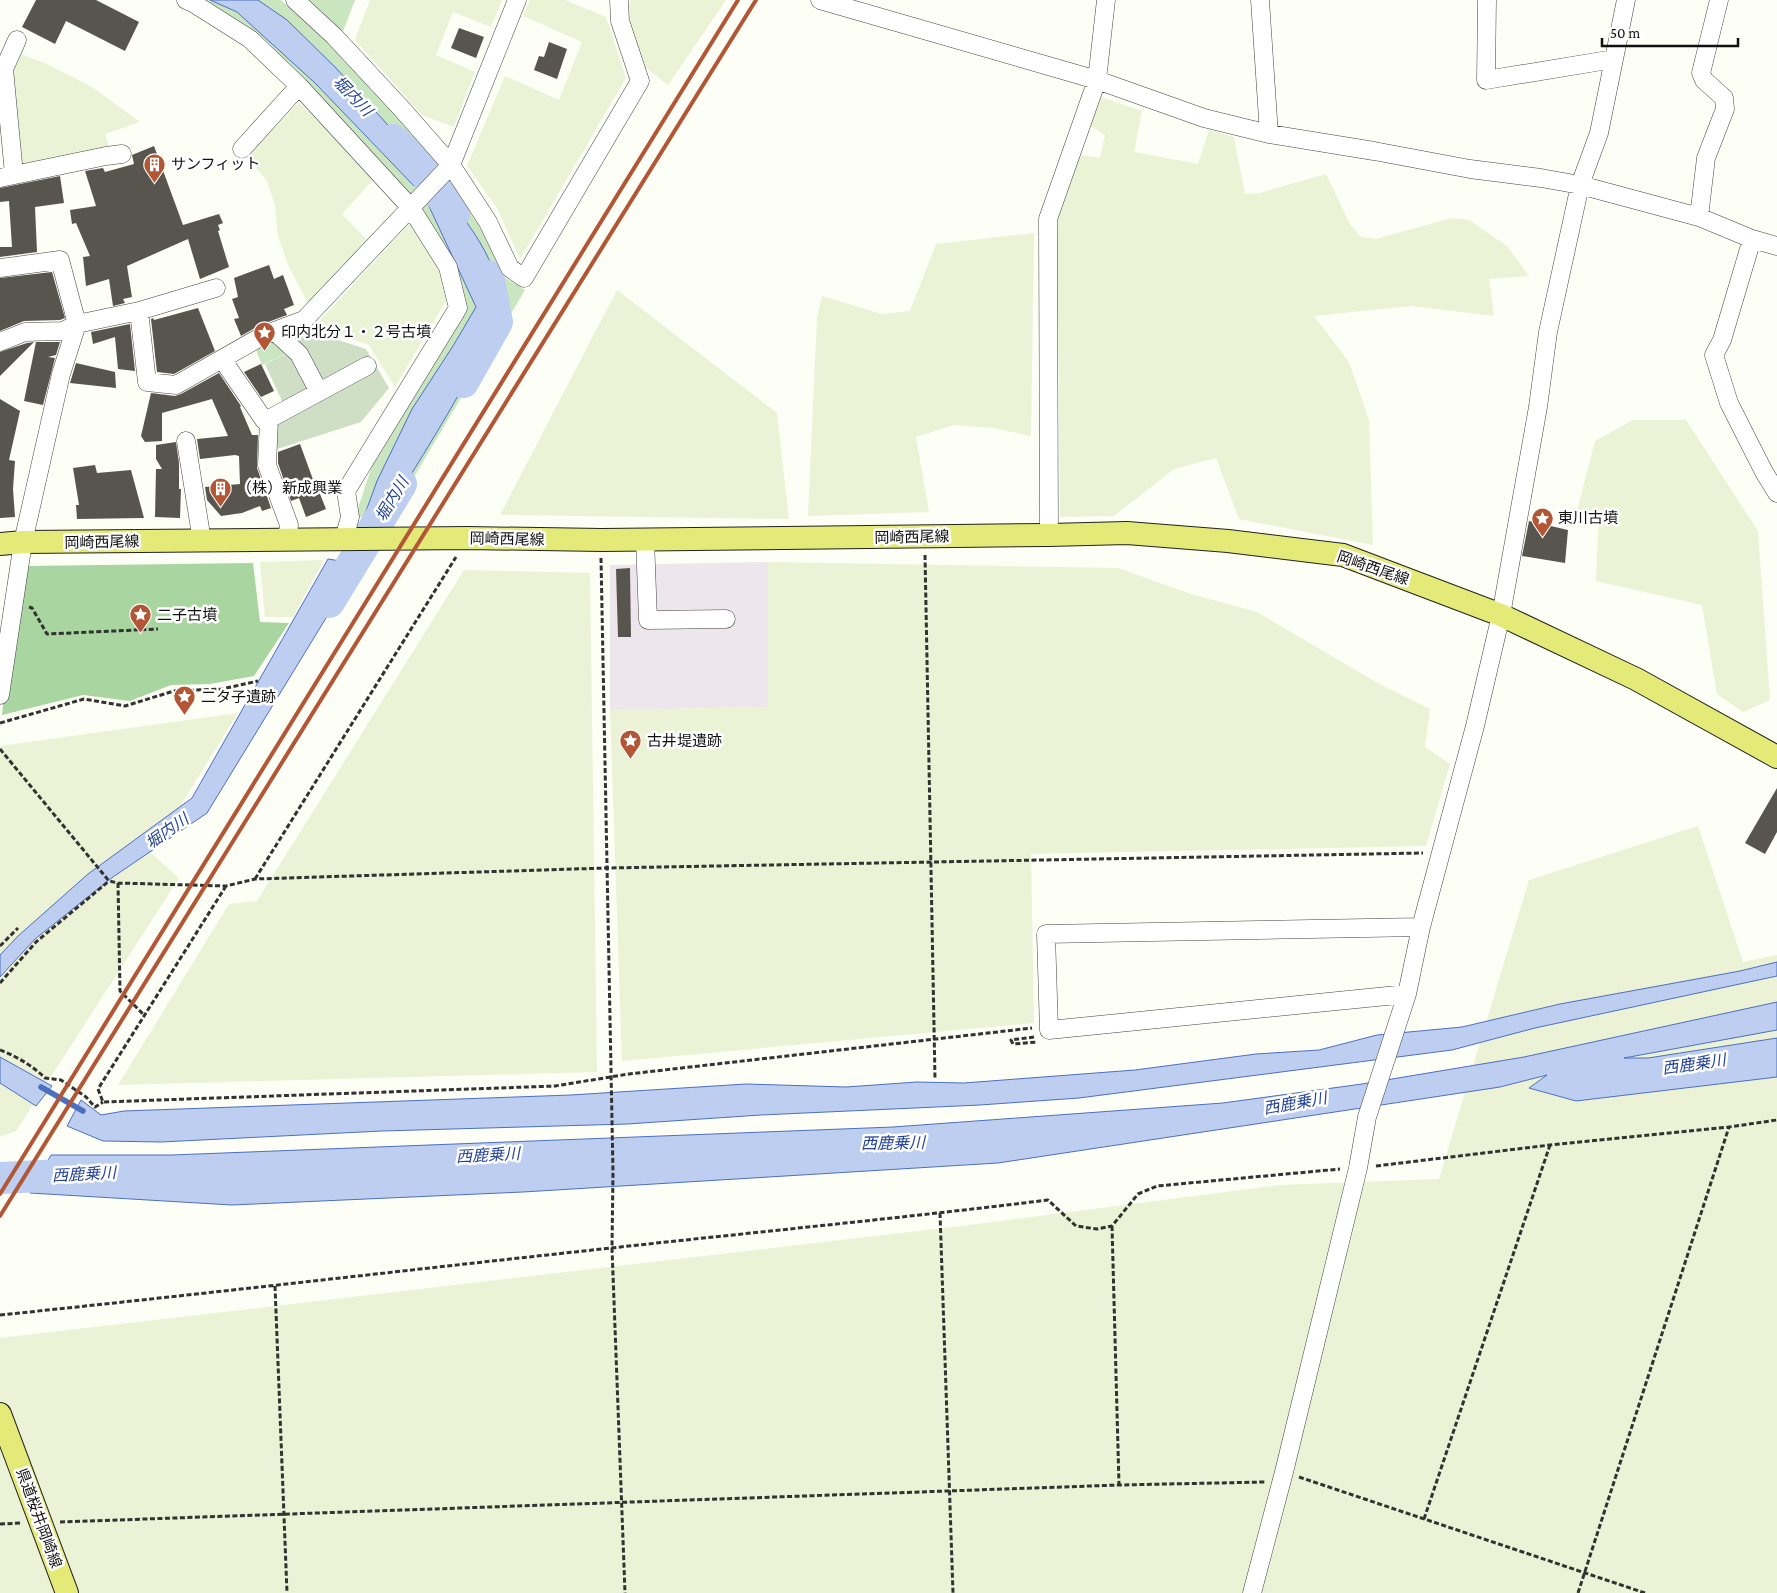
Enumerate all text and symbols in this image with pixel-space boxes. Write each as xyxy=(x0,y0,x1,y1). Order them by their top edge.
scale bar xyxy=(1602,15,1738,47)
text: 50 m xyxy=(1610,25,1640,41)
water label: 堀内川 xyxy=(330,73,377,121)
building icon: サンフィット xyxy=(143,152,167,183)
place label: サンフィット xyxy=(171,156,260,172)
place icon: 印内北分１・２号古墳 xyxy=(253,320,277,351)
place label: 印内北分１・２号古墳 xyxy=(281,323,431,340)
water label: 堀内川 xyxy=(372,472,413,524)
building icon: （株）新成興業 xyxy=(209,476,233,507)
place label: （株）新成興業 xyxy=(237,480,342,496)
place icon: 東川古墳 xyxy=(1530,506,1554,537)
place label: 東川古墳 xyxy=(1558,510,1618,526)
street label: 岡崎西尾線 xyxy=(874,528,950,546)
street label: 岡崎西尾線 xyxy=(469,530,545,548)
street label: 岡崎西尾線 xyxy=(64,533,140,551)
street label: 岡崎西尾線 xyxy=(1335,548,1411,588)
place icon: 二子古墳 xyxy=(129,603,153,634)
place label: 二子古墳 xyxy=(157,607,217,623)
place icon: 二タ子遺跡 xyxy=(173,685,197,716)
place label: 二タ子遺跡 xyxy=(201,689,276,705)
place icon: 古井堤遺跡 xyxy=(619,729,643,760)
place label: 古井堤遺跡 xyxy=(647,732,722,749)
water label: 堀内川 xyxy=(142,809,193,852)
water label: 西鹿乗川 xyxy=(1661,1051,1729,1077)
water label: 西鹿乗川 xyxy=(1262,1089,1330,1117)
water label: 西鹿乗川 xyxy=(861,1134,927,1152)
water label: 西鹿乗川 xyxy=(456,1145,522,1165)
water label: 西鹿乗川 xyxy=(52,1164,118,1184)
street label: 県道桜井岡崎線 xyxy=(14,1466,65,1570)

